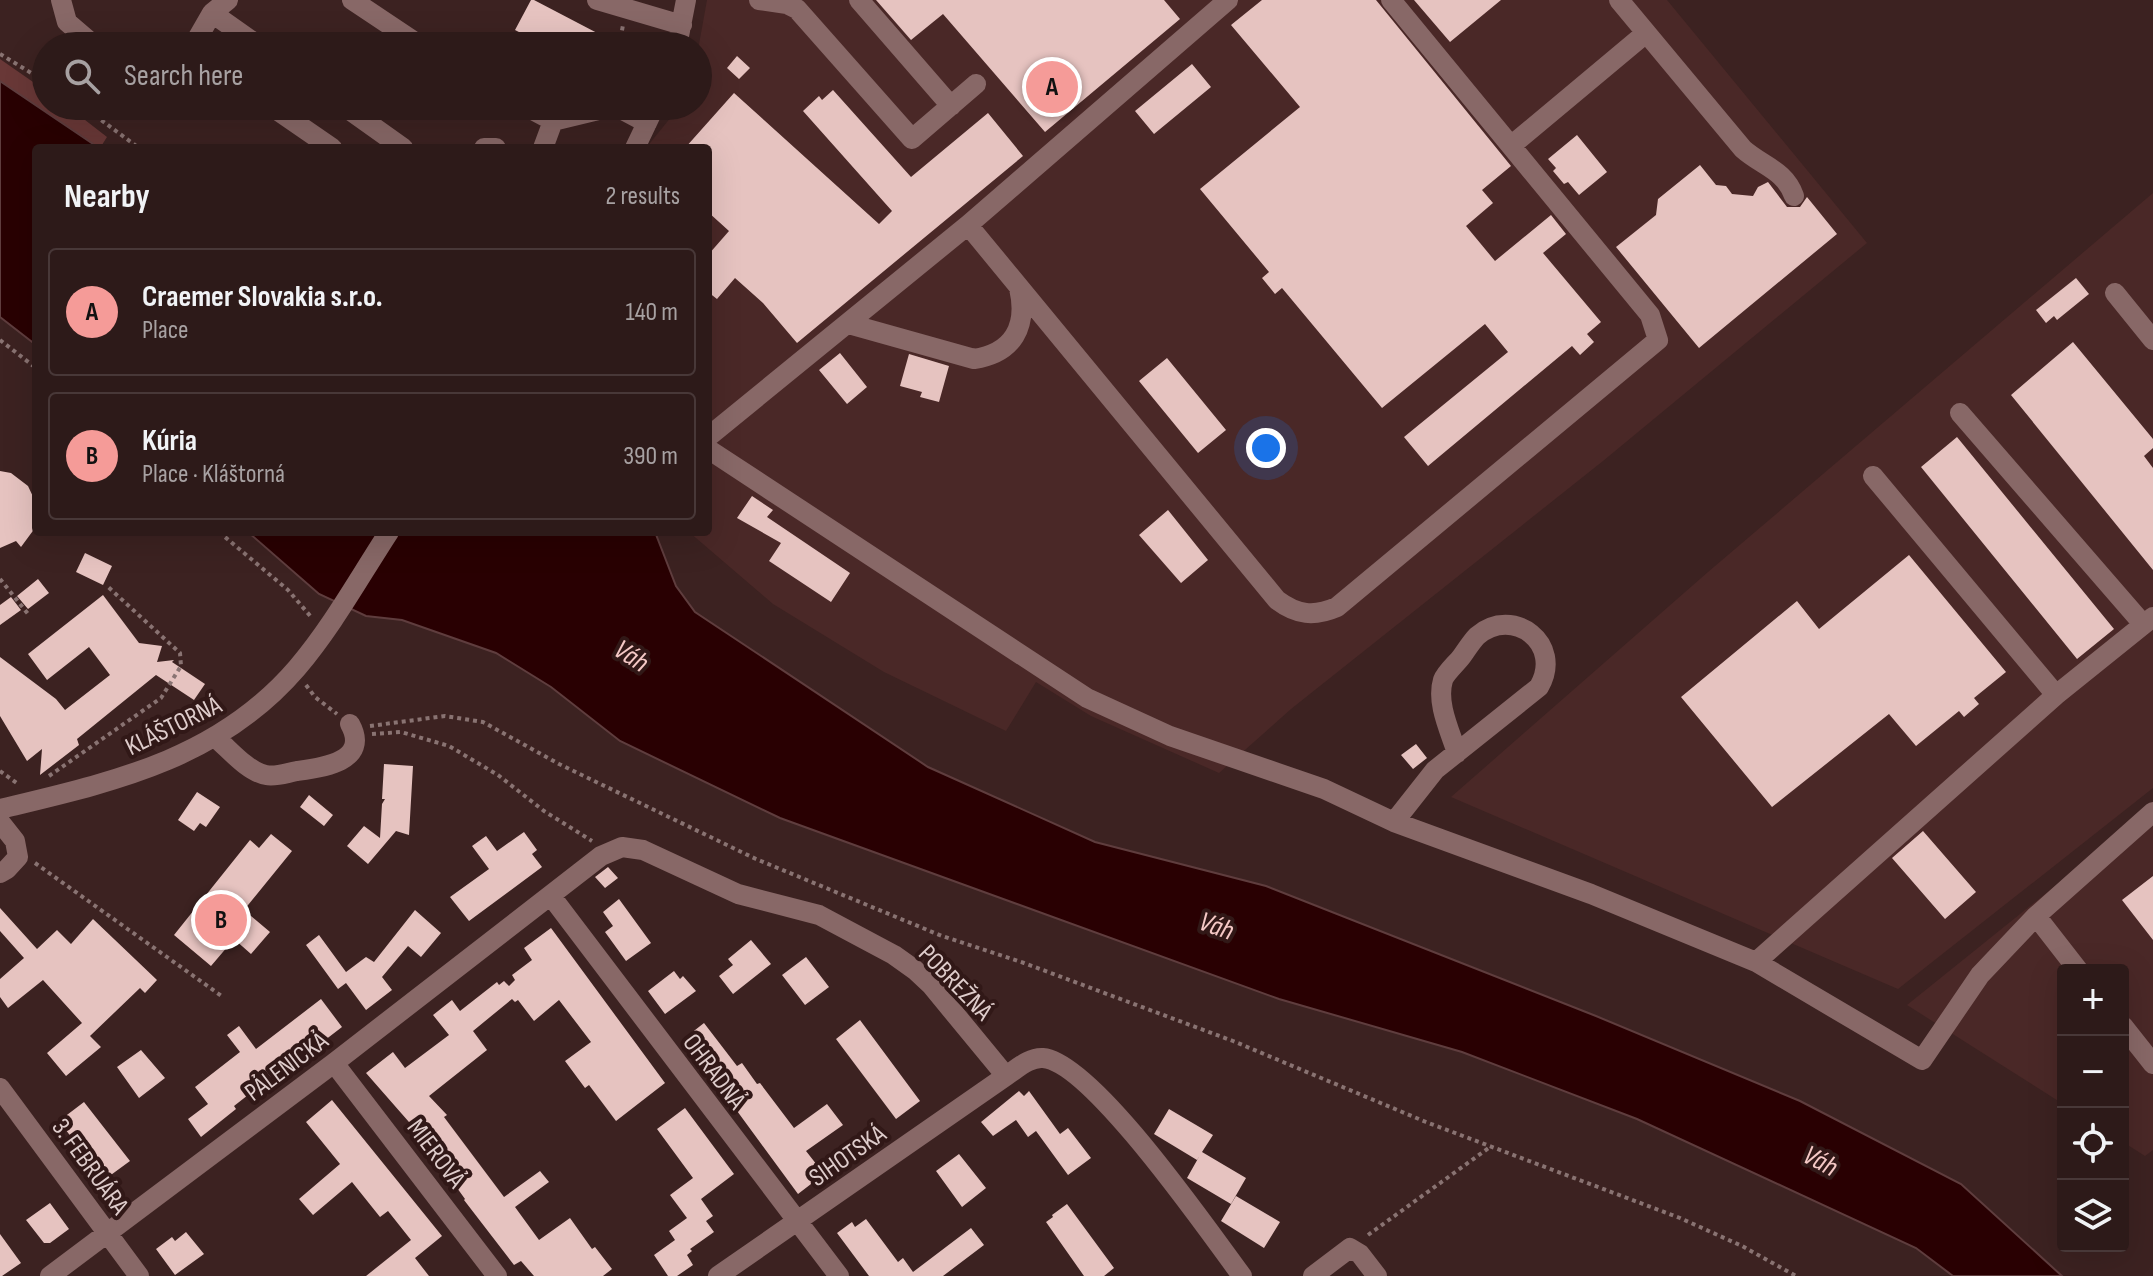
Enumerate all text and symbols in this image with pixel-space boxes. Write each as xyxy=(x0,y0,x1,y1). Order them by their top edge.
search box xyxy=(32,32,712,120)
icon: search xyxy=(60,54,104,98)
pin: A xyxy=(1026,57,1078,117)
text: Search here xyxy=(124,58,243,94)
text: Nearby xyxy=(64,176,150,217)
text: 2 results xyxy=(606,181,680,212)
text: Craemer Slovakia s.r.o. xyxy=(142,279,383,315)
text: A xyxy=(86,297,98,328)
text: 140 m xyxy=(626,297,678,328)
text: Place xyxy=(142,315,189,346)
text: Kúria xyxy=(142,423,197,459)
your location xyxy=(1246,428,1286,468)
text: B xyxy=(86,441,98,472)
text: 390 m xyxy=(623,441,678,472)
text: Place · Kláštorná xyxy=(142,459,285,490)
water label: Váh xyxy=(608,633,655,680)
street label: KLÁŠTORNÁ xyxy=(121,689,227,763)
pin: B xyxy=(195,890,247,950)
water label: Váh xyxy=(1195,905,1239,948)
street label: POBREŽNÁ xyxy=(911,939,999,1028)
map controls xyxy=(2057,964,2129,1252)
button: + xyxy=(2057,964,2129,1036)
street label: PÁLENICKÁ xyxy=(239,1025,335,1108)
street label: OHRADNÁ xyxy=(676,1028,753,1116)
button: − xyxy=(2057,1036,2129,1108)
button: locate xyxy=(2057,1108,2129,1180)
street label: 3. FEBRUÁRA xyxy=(45,1113,135,1222)
street label: MIEROVÁ xyxy=(400,1113,472,1195)
street label: SIHOTSKÁ xyxy=(804,1118,893,1194)
water label: Váh xyxy=(1797,1139,1844,1184)
button: layers xyxy=(2057,1180,2129,1252)

